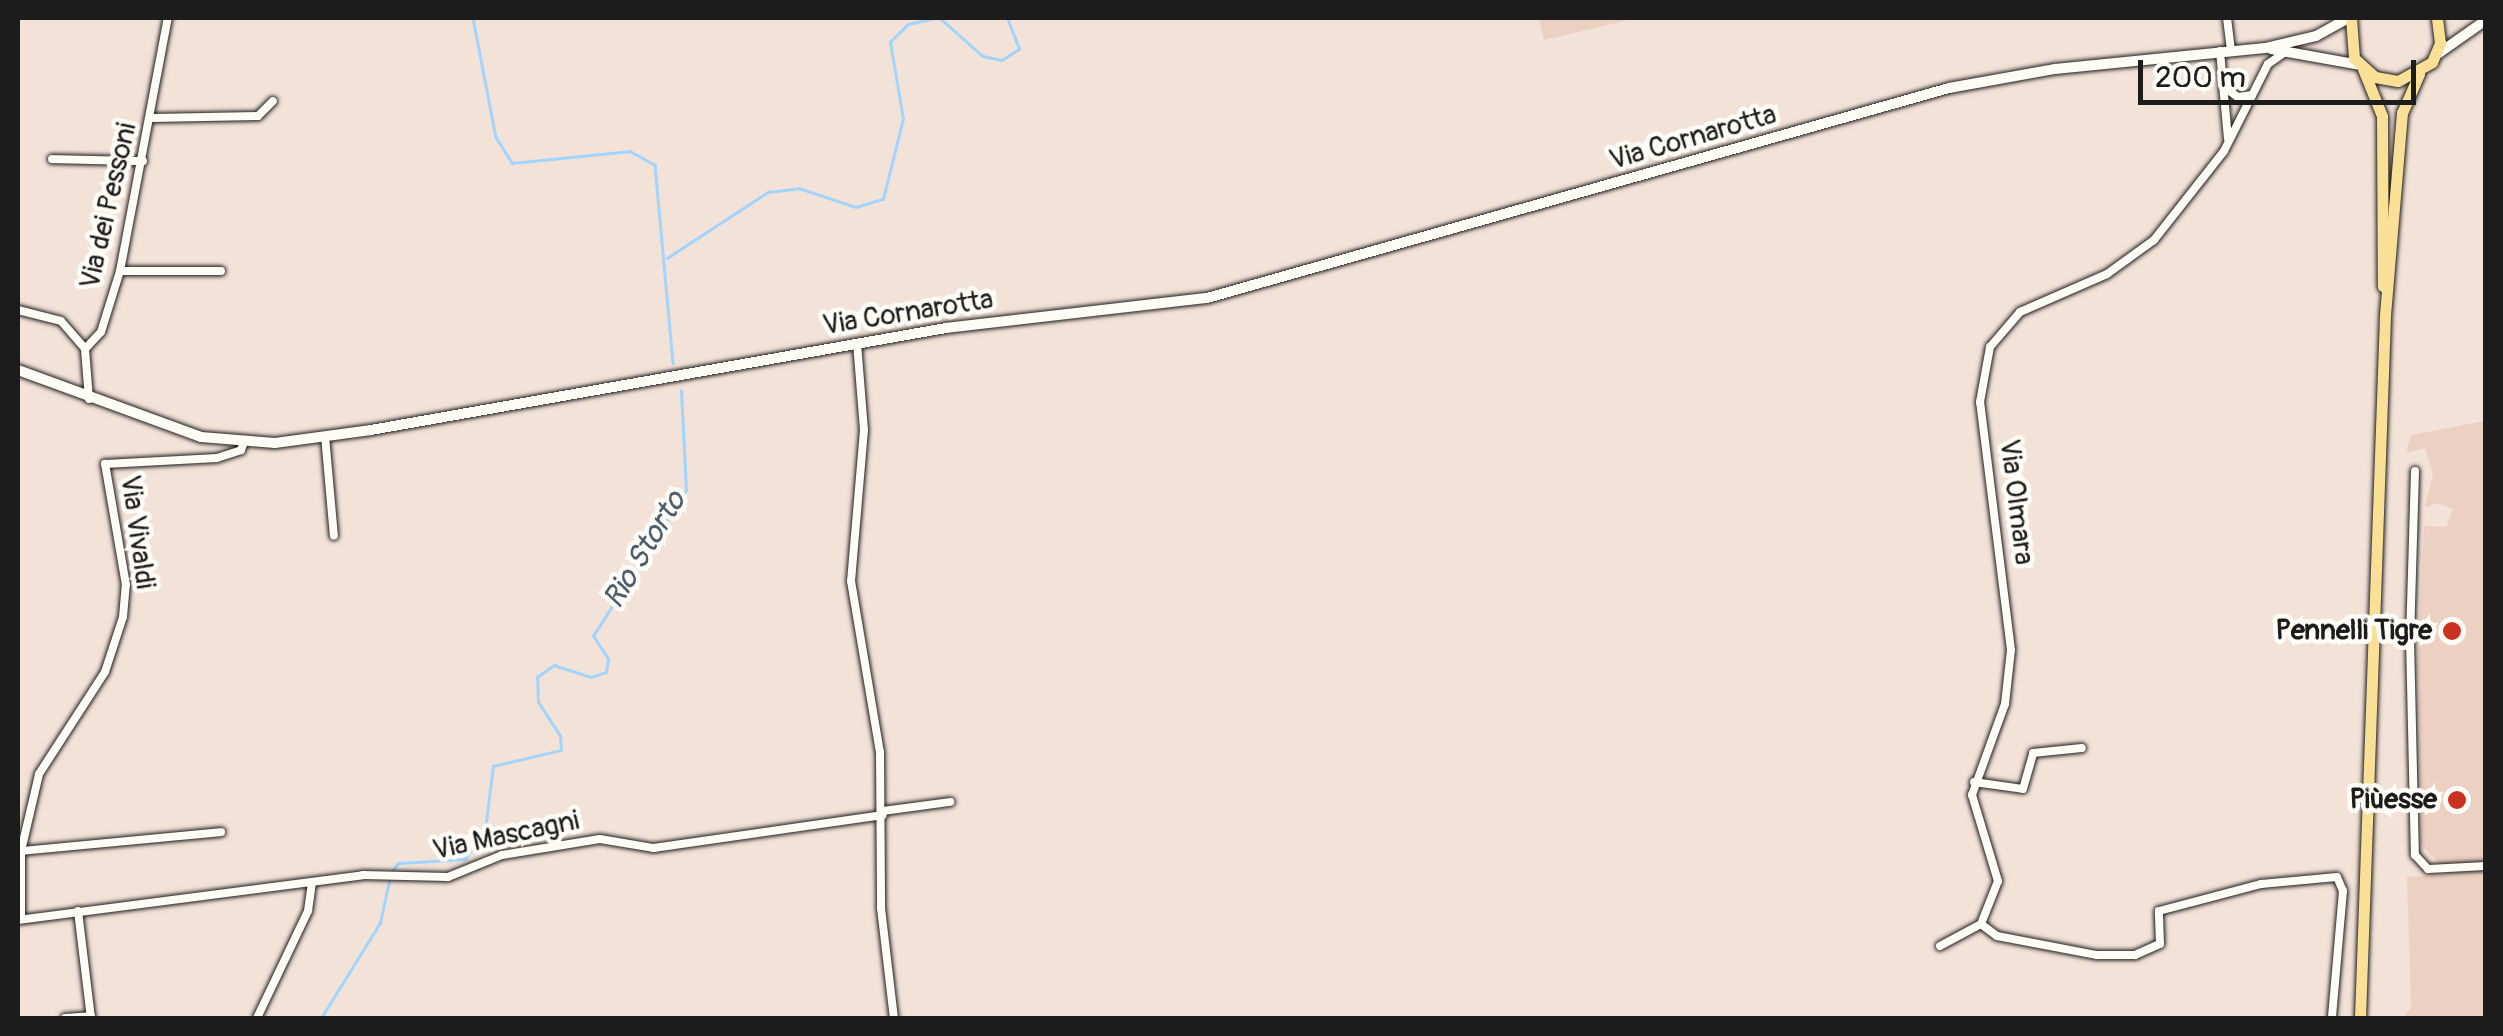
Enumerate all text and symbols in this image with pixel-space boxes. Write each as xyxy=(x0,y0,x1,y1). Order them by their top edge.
scale bar xyxy=(2143,40,2420,102)
text: 200 m xyxy=(2155,59,2246,96)
street label: Via Cornarotta xyxy=(1606,98,1780,178)
street label: Via dei Pessoni xyxy=(74,120,144,292)
street label: Via Cornarotta xyxy=(820,283,996,343)
street label: Via Olmara xyxy=(1992,437,2040,567)
street label: Via Vivaldi xyxy=(112,473,162,591)
water label: Rio Storto xyxy=(596,485,694,615)
place label: Pennelli Tigre xyxy=(2276,614,2432,648)
marker: Pennelli Tigre xyxy=(2441,620,2463,642)
place label: Piùesse xyxy=(2349,783,2437,817)
marker: Piùesse xyxy=(2446,789,2468,811)
street label: Via Mascagni xyxy=(430,804,582,868)

